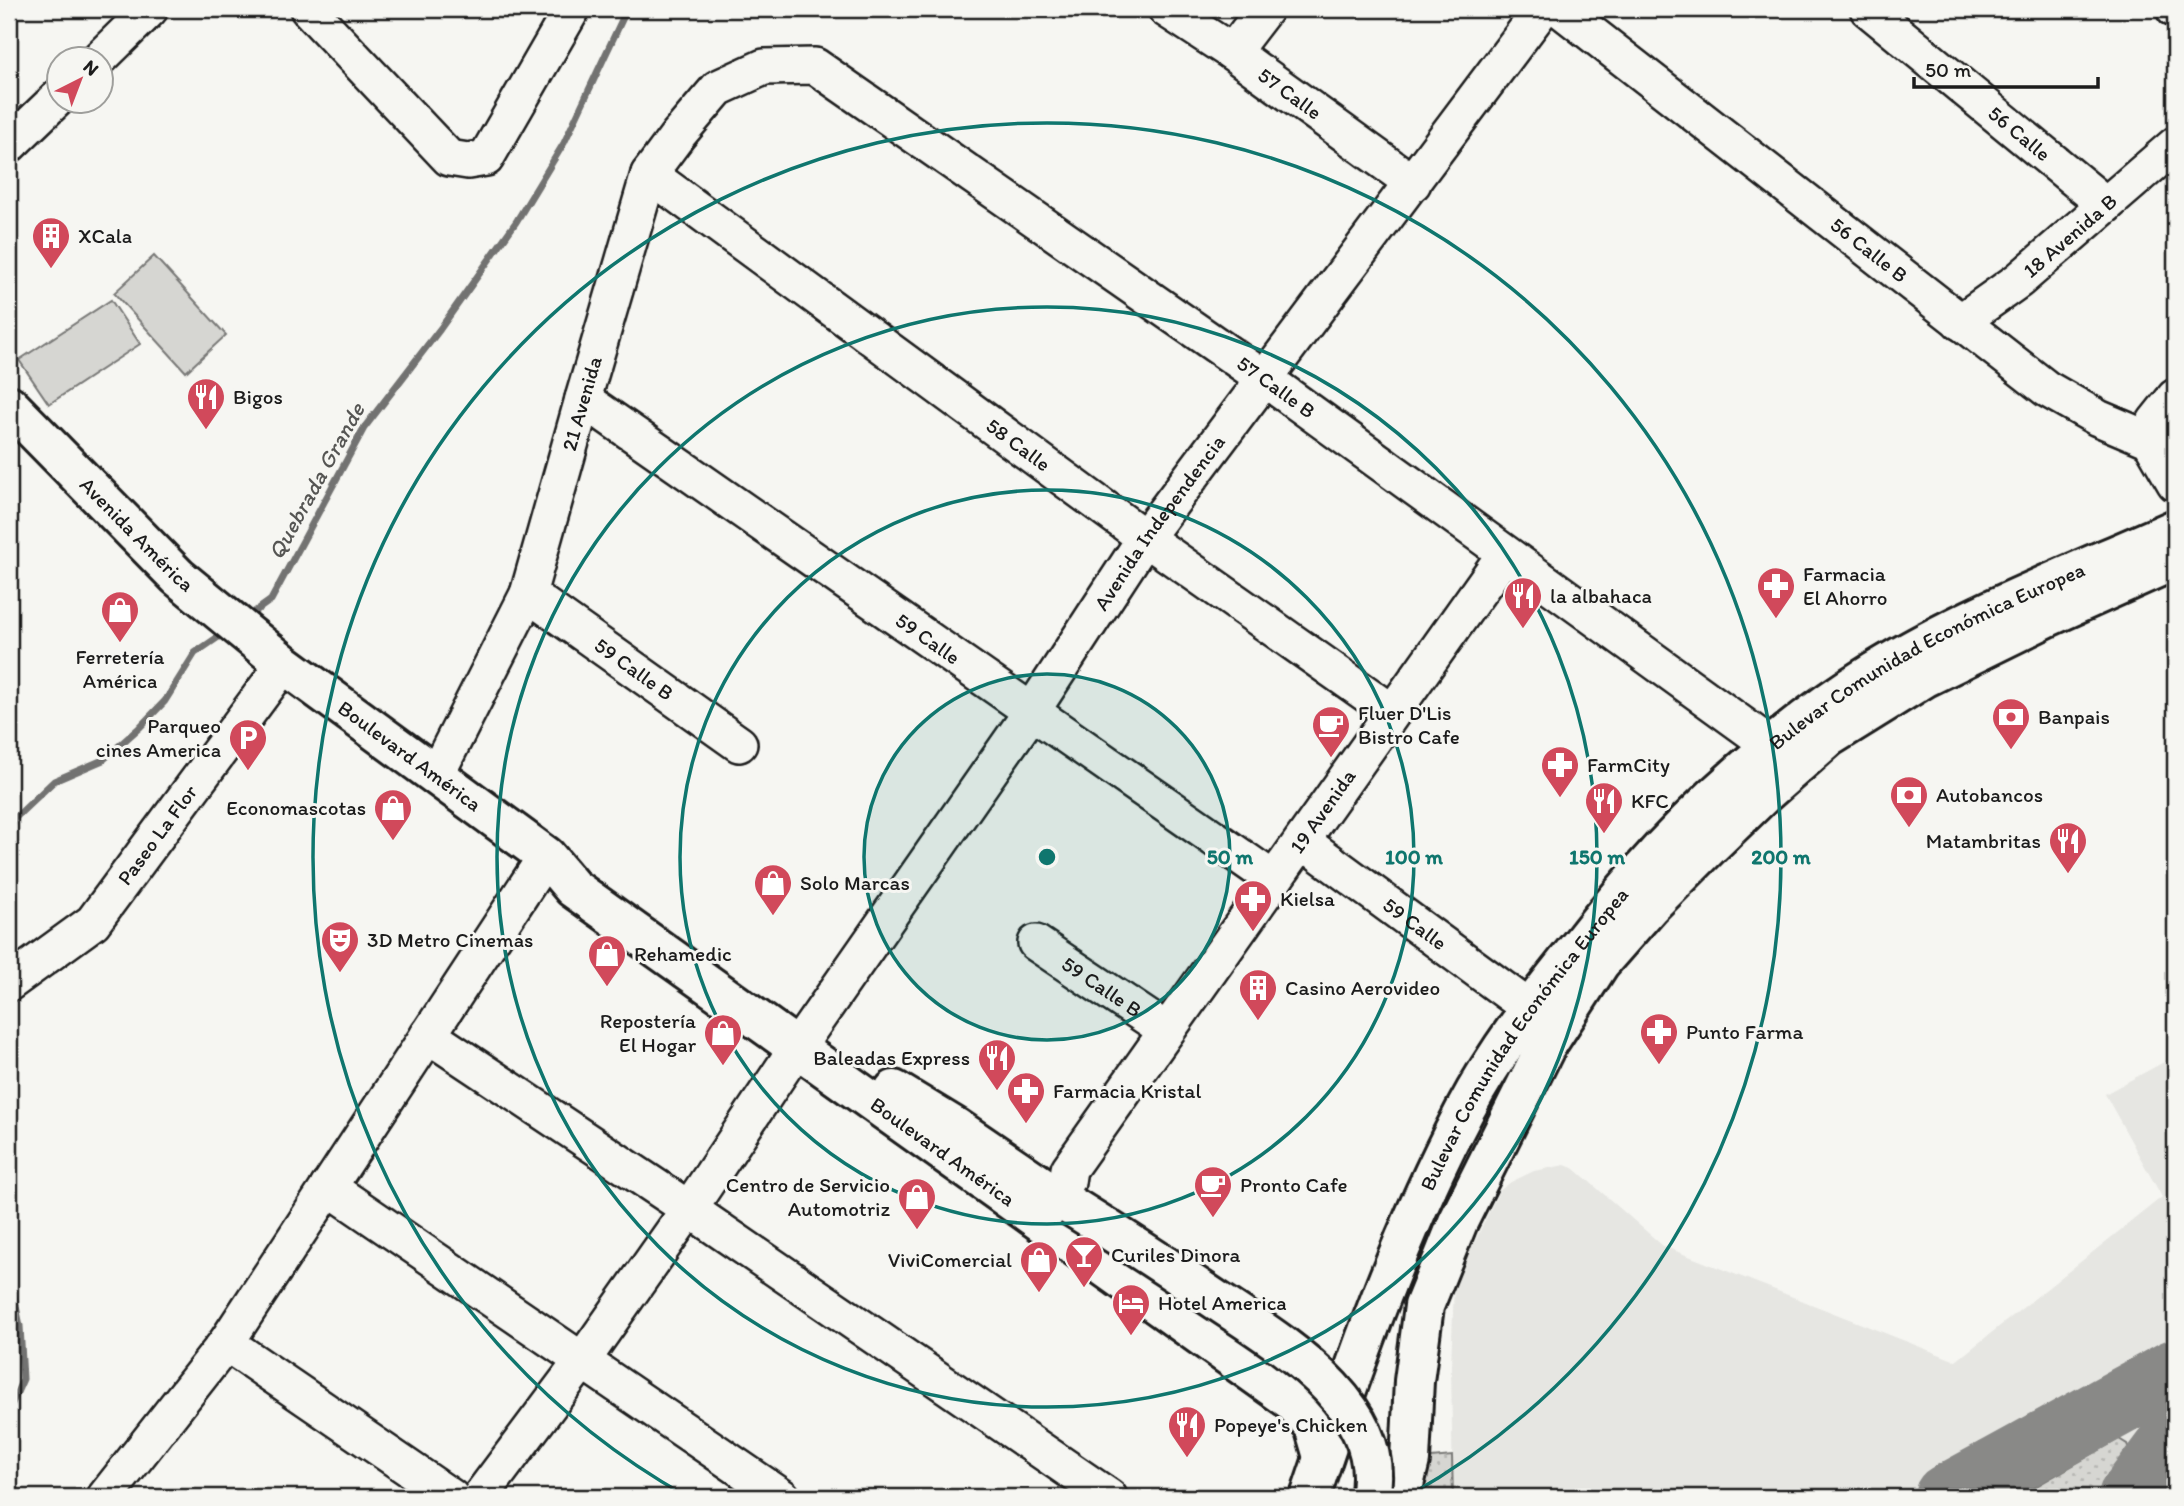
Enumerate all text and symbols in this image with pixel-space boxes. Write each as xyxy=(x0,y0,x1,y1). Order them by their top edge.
north arrow xyxy=(46,46,116,116)
scale bar xyxy=(1914,46,2098,90)
text: N xyxy=(79,55,104,81)
text: 50 m xyxy=(1925,57,1972,82)
street label: 57 Calle xyxy=(1253,62,1327,125)
street label: 56 Calle xyxy=(1983,100,2056,166)
street label: 18 Avenida B xyxy=(2018,188,2122,283)
street label: 56 Calle B xyxy=(1826,212,1913,288)
building icon: XCala xyxy=(30,215,72,270)
place label: XCala xyxy=(78,223,132,248)
street label: 57 Calle B xyxy=(1232,350,1320,423)
street label: 21 Avenida xyxy=(556,353,607,454)
restaurant icon: Bigos xyxy=(185,376,227,431)
place label: Bigos xyxy=(233,384,283,409)
water label: Quebrada Grande xyxy=(261,397,371,564)
street label: 58 Calle xyxy=(981,413,1056,476)
street label: Avenida Independencia xyxy=(1088,430,1230,615)
street label: Avenida América xyxy=(75,472,199,597)
street label: Bulevar Comunidad Económica Europea xyxy=(1764,557,2088,755)
place label: Farmacia El Ahorro xyxy=(1803,561,1888,610)
pharmacy icon: Farmacia El Ahorro xyxy=(1755,565,1797,620)
restaurant icon: la albahaca xyxy=(1502,575,1544,630)
place label: la albahaca xyxy=(1550,583,1652,608)
shop icon: Ferretería América xyxy=(99,589,141,644)
street label: 59 Calle xyxy=(891,607,965,670)
street label: 59 Calle B xyxy=(590,632,679,706)
place label: Ferretería América xyxy=(75,644,165,693)
street label: Boulevard América xyxy=(333,695,486,816)
bank icon: Banpais xyxy=(1990,696,2032,751)
place label: Fluer D'Lis Bistro Cafe xyxy=(1358,700,1460,749)
cafe icon: Fluer D'Lis Bistro Cafe xyxy=(1310,704,1352,759)
place label: Banpais xyxy=(2038,704,2110,729)
place label: Parqueo cines America xyxy=(96,713,221,762)
parking icon: Parqueo cines America xyxy=(227,717,269,772)
pharmacy icon: FarmCity xyxy=(1539,744,1581,799)
place label: FarmCity xyxy=(1587,752,1670,777)
street label: 19 Avenida xyxy=(1284,764,1361,858)
bank icon: Autobancos xyxy=(1888,774,1930,829)
street label: Paseo La Flor xyxy=(112,780,202,890)
restaurant icon: KFC xyxy=(1583,780,1625,835)
place label: Autobancos xyxy=(1936,782,2043,807)
shop icon: Economascotas xyxy=(372,787,414,842)
place label: KFC xyxy=(1631,788,1669,813)
place label: Economascotas xyxy=(226,795,366,820)
restaurant icon: Matambritas xyxy=(2047,820,2089,875)
place label: Matambritas xyxy=(1926,828,2041,853)
text: 50 m xyxy=(1207,844,1254,869)
text: 100 m xyxy=(1385,844,1443,869)
text: 150 m xyxy=(1569,844,1625,869)
text: 200 m xyxy=(1751,844,1811,869)
centre of rings xyxy=(1035,845,1059,869)
shop icon: Solo Marcas xyxy=(752,862,794,917)
place label: Solo Marcas xyxy=(800,870,910,895)
pharmacy icon: Kielsa xyxy=(1232,878,1274,933)
street label: Bulevar Comunidad Económica Europea xyxy=(1414,882,1633,1194)
place label: Kielsa xyxy=(1280,886,1335,911)
street label: 59 Calle xyxy=(1378,892,1452,955)
theatre icon: 3D Metro Cinemas xyxy=(319,919,361,974)
place label: 3D Metro Cinemas xyxy=(367,927,533,952)
shop icon: Rehamedic xyxy=(586,933,628,988)
place label: Rehamedic xyxy=(634,941,732,966)
street label: 59 Calle B xyxy=(1057,951,1147,1022)
building icon: Casino Aerovideo xyxy=(1237,967,1279,1022)
place label: Casino Aerovideo xyxy=(1285,975,1440,1000)
place label: Repostería El Hogar xyxy=(600,1008,697,1057)
pharmacy icon: Punto Farma xyxy=(1638,1011,1680,1066)
shop icon: Repostería El Hogar xyxy=(702,1012,744,1067)
place label: Punto Farma xyxy=(1686,1019,1803,1044)
restaurant icon: Baleadas Express xyxy=(976,1037,1018,1092)
place label: Baleadas Express xyxy=(813,1045,970,1070)
pharmacy icon: Farmacia Kristal xyxy=(1005,1070,1047,1125)
place label: Farmacia Kristal xyxy=(1053,1078,1201,1103)
street label: Boulevard América xyxy=(866,1091,1020,1211)
cafe icon: Pronto Cafe xyxy=(1192,1164,1234,1219)
place label: Centro de Servicio Automotriz xyxy=(726,1172,890,1221)
place label: Pronto Cafe xyxy=(1240,1172,1347,1197)
shop icon: Centro de Servicio Automotriz xyxy=(896,1176,938,1231)
bar icon: Curiles Dinora xyxy=(1063,1234,1105,1289)
shop icon: ViviComercial xyxy=(1018,1239,1060,1294)
place label: Curiles Dinora xyxy=(1111,1242,1241,1267)
place label: ViviComercial xyxy=(888,1247,1012,1272)
hotel icon: Hotel America xyxy=(1110,1282,1152,1337)
place label: Hotel America xyxy=(1158,1290,1287,1315)
restaurant icon: Popeye's Chicken xyxy=(1166,1404,1208,1459)
place label: Popeye's Chicken xyxy=(1214,1412,1368,1437)

